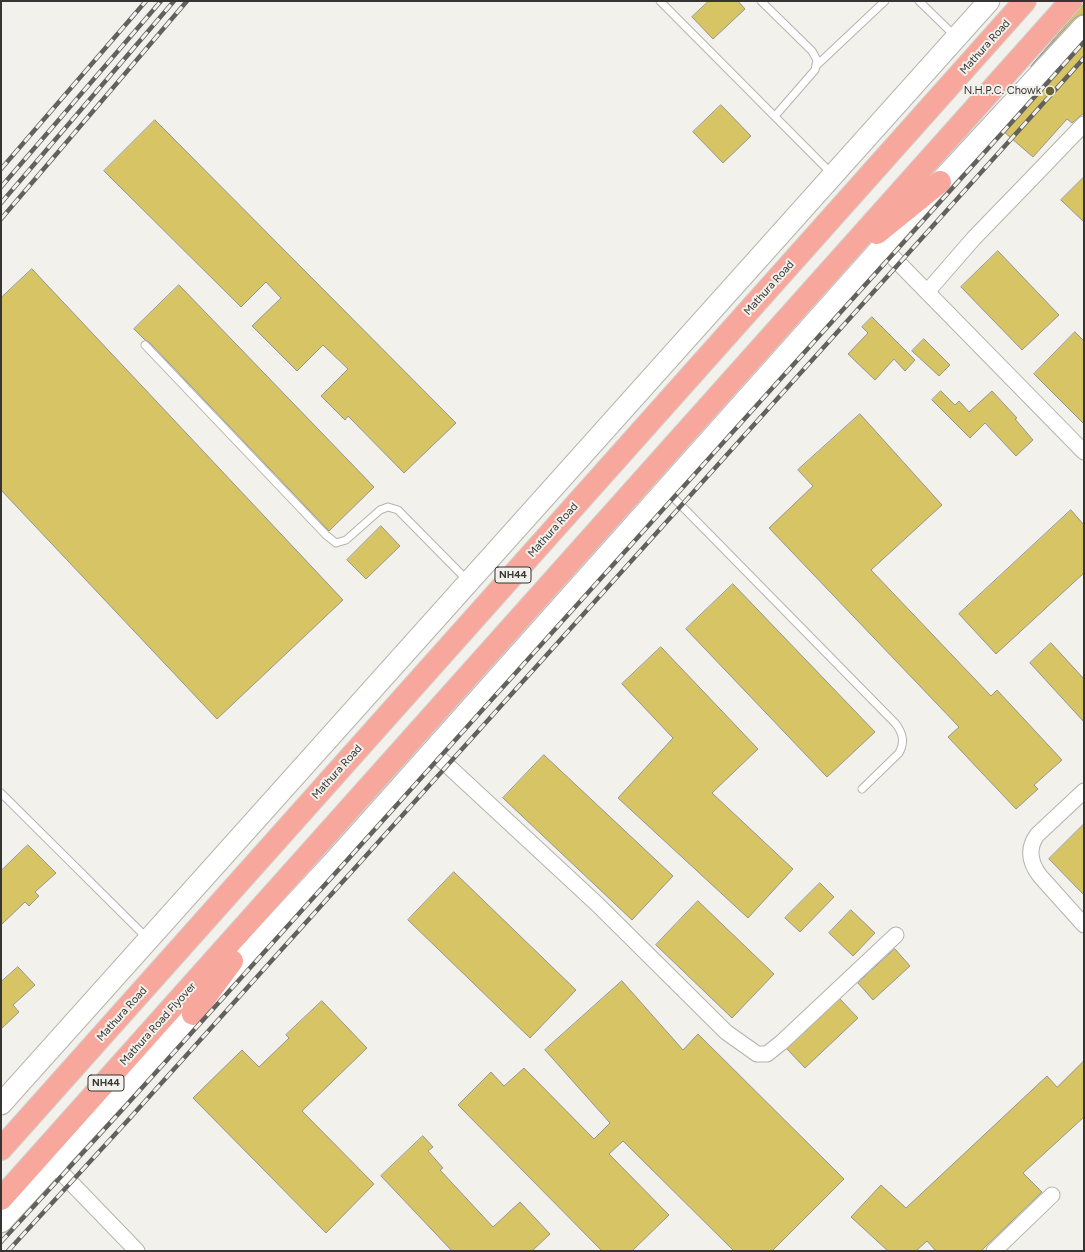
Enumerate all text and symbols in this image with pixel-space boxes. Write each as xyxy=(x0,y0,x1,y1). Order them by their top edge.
street label: Mathura Road xyxy=(957,17,1013,77)
place label: N.H.P.C. Chowk xyxy=(964,84,1041,98)
marker: N.H.P.C. Chowk xyxy=(1044,85,1056,97)
street label: Mathura Road xyxy=(741,258,797,318)
street label: Mathura Road xyxy=(525,500,581,560)
road number: NH44 xyxy=(495,567,531,583)
street label: Mathura Road xyxy=(309,742,365,802)
street label: Mathura Road Flyover xyxy=(117,980,199,1068)
street label: Mathura Road xyxy=(94,984,150,1044)
road number: NH44 xyxy=(88,1075,124,1091)

